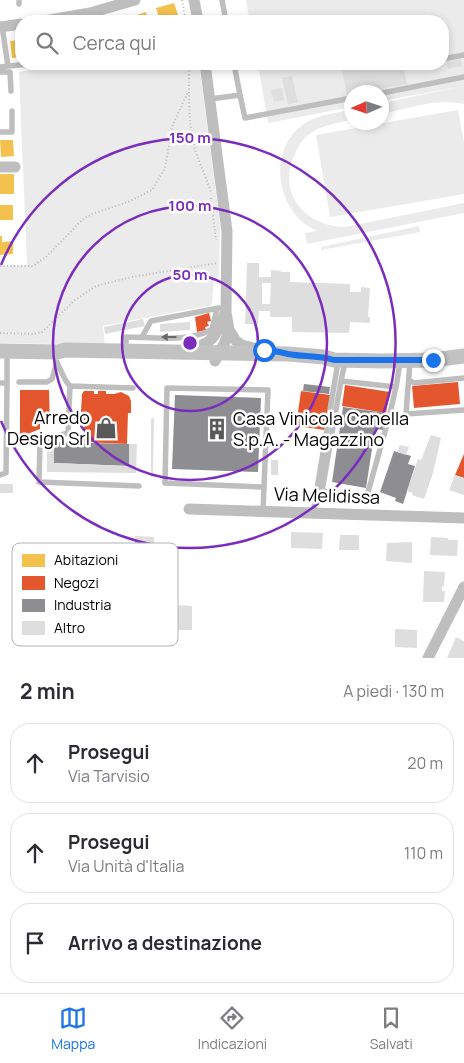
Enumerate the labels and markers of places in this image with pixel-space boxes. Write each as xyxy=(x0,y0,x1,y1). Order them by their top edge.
centre of rings xyxy=(181,334,199,352)
place label: Arredo Design Srl xyxy=(7,405,90,450)
place label: Casa Vinicola Canella S.p.A. - Magazzino xyxy=(233,406,409,451)
shop icon: Arredo Design Srl xyxy=(93,415,119,441)
building icon: Casa Vinicola Canella S.p.A. - Magazzino xyxy=(204,416,230,442)

